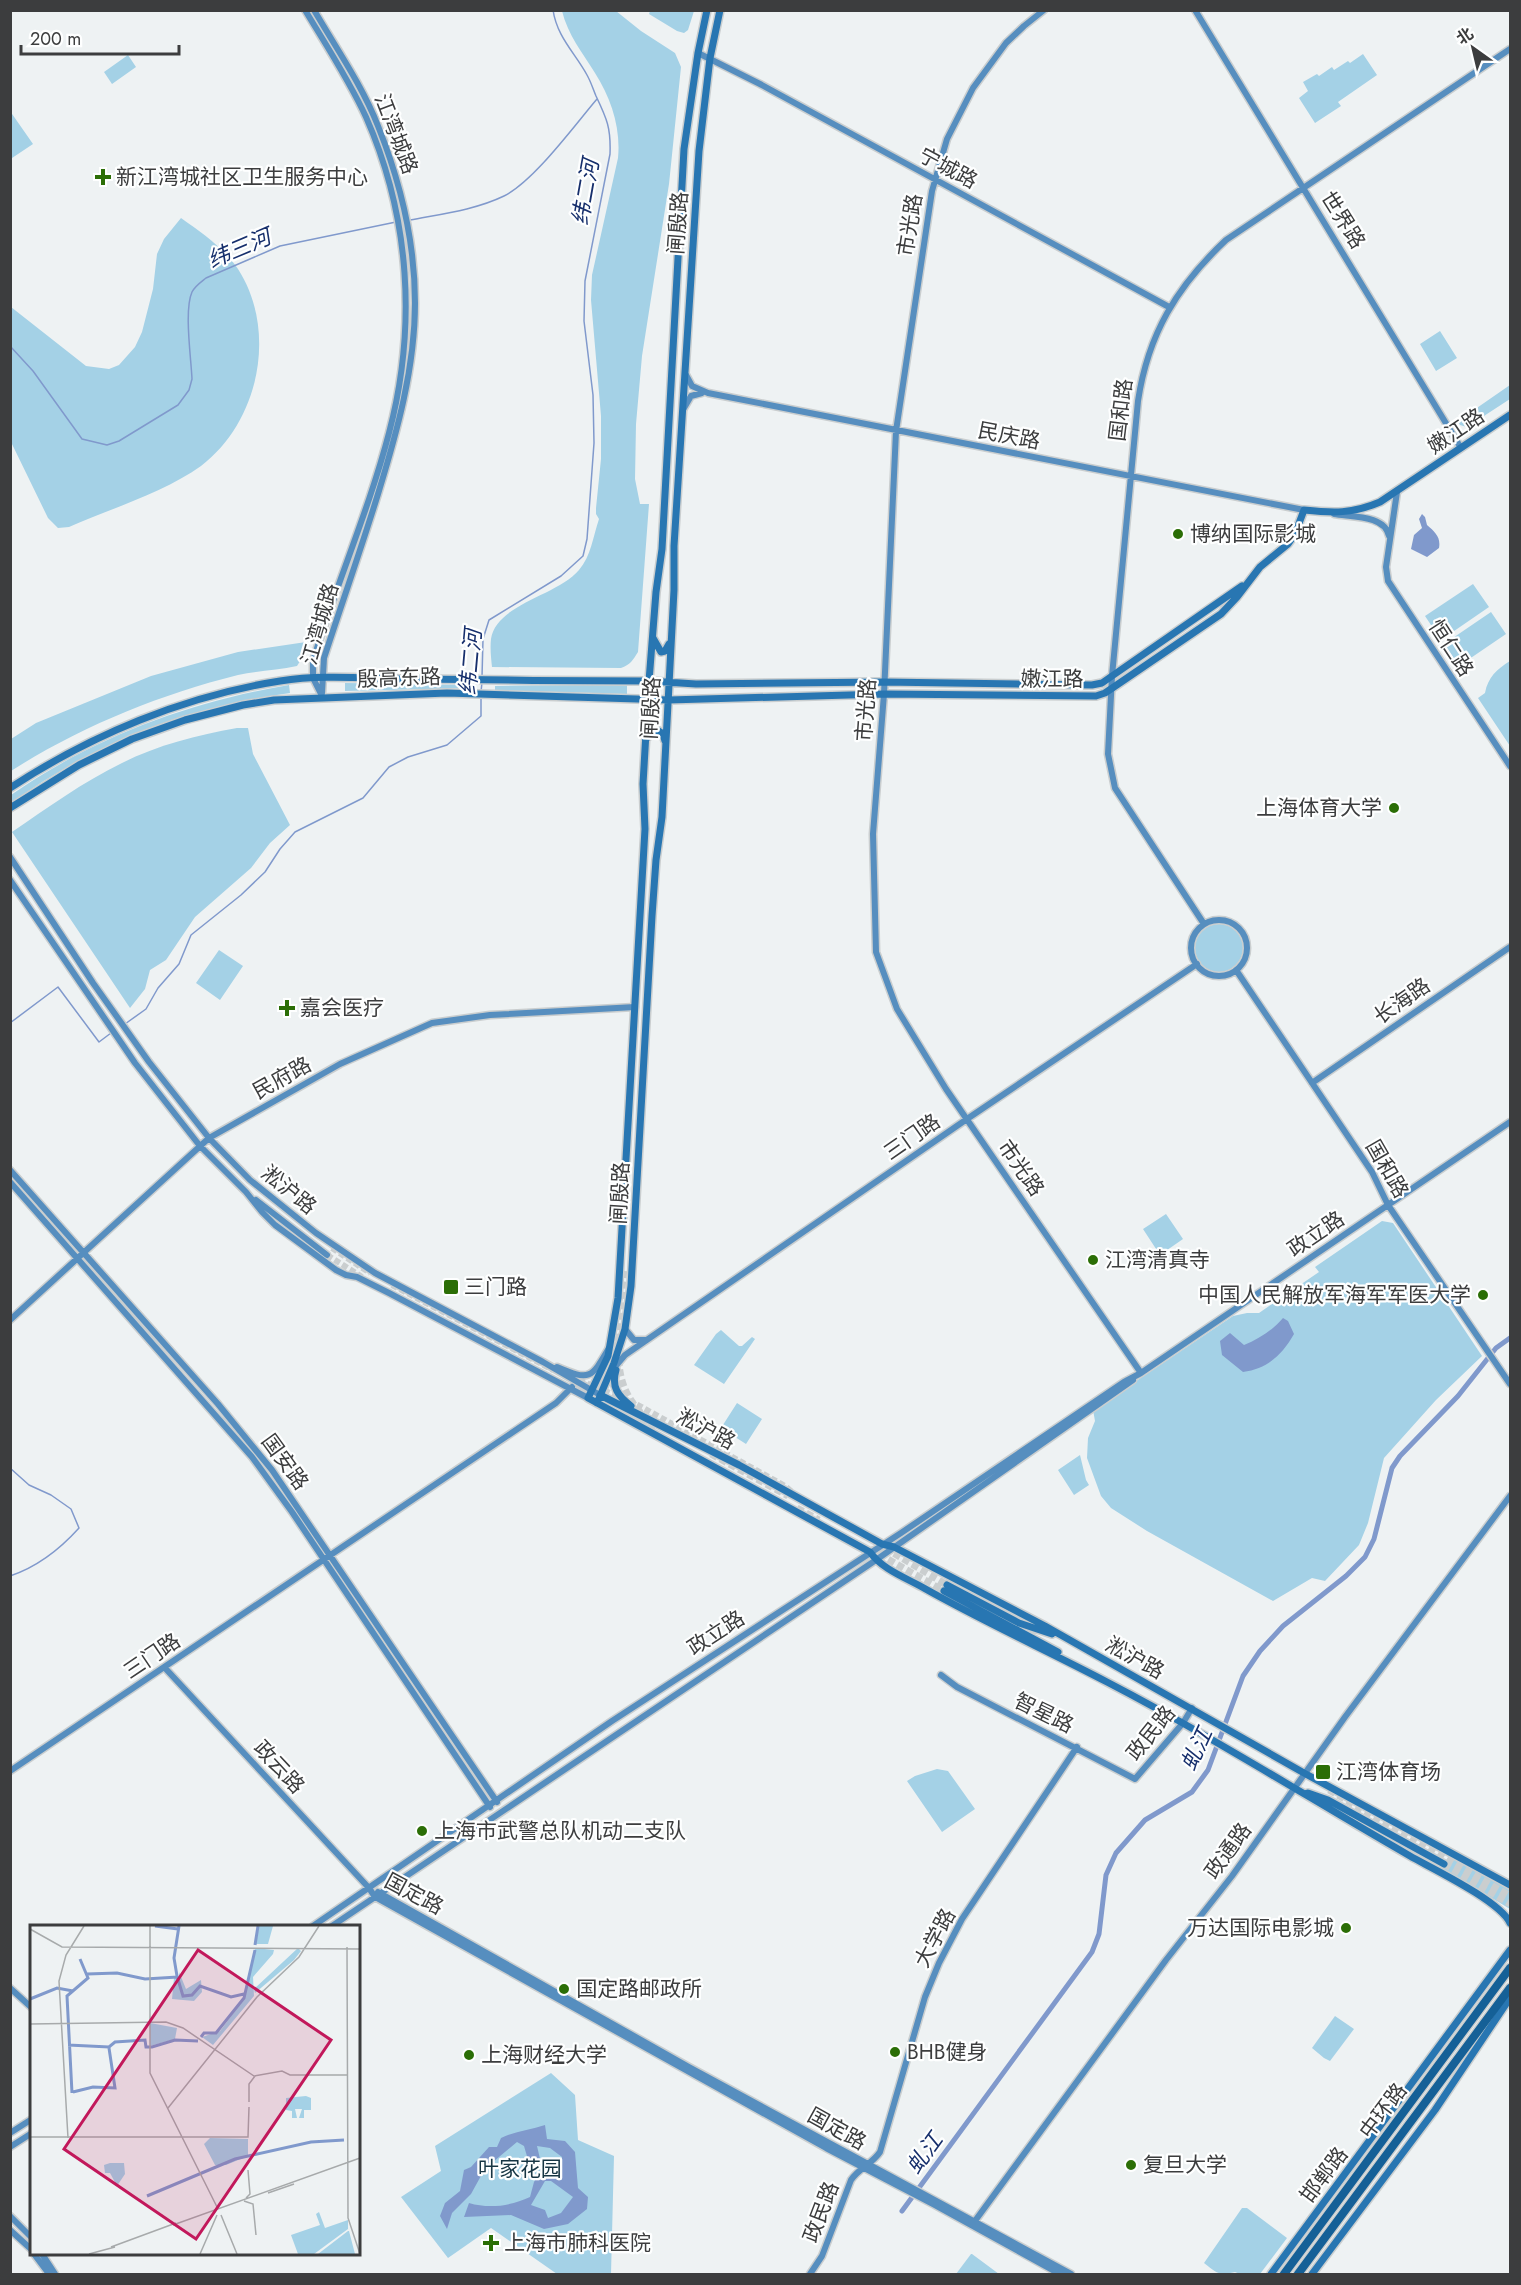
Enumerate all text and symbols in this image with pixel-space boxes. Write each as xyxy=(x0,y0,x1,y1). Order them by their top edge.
scale bar xyxy=(21,18,178,56)
north arrow xyxy=(1443,18,1503,78)
text: 北 xyxy=(1452,22,1478,50)
text: 200 m xyxy=(30,26,81,52)
street label: 江湾城路 xyxy=(367,89,425,179)
street label: 宁城路 xyxy=(913,140,983,196)
water label: 纬二河 xyxy=(564,153,607,227)
place label: 新江湾城社区卫生服务中心 xyxy=(116,162,368,192)
marker: 新江湾城社区卫生服务中心 xyxy=(94,168,112,186)
street label: 世界路 xyxy=(1314,185,1372,255)
street label: 闸殷路 xyxy=(661,191,695,255)
street label: 市光路 xyxy=(890,192,930,258)
water label: 纬三河 xyxy=(202,219,279,276)
street label: 国和路 xyxy=(1102,377,1140,443)
street label: 嫩江路 xyxy=(1421,401,1491,461)
street label: 民庆路 xyxy=(975,415,1043,457)
place label: 博纳国际影城 xyxy=(1190,519,1316,549)
marker: 博纳国际影城 xyxy=(1171,527,1185,541)
street label: 江湾城路 xyxy=(294,579,346,669)
street label: 恒仁路 xyxy=(1421,613,1481,683)
water label: 纬二河 xyxy=(451,624,489,696)
street label: 殷高东路 xyxy=(357,662,441,694)
street label: 嫩江路 xyxy=(1021,664,1084,694)
street label: 闸殷路 xyxy=(634,676,668,740)
street label: 市光路 xyxy=(849,678,883,742)
place label: 上海体育大学 xyxy=(1256,793,1382,823)
marker: 上海体育大学 xyxy=(1387,801,1401,815)
street label: 长海路 xyxy=(1368,971,1436,1031)
place label: 嘉会医疗 xyxy=(300,993,384,1023)
marker: 嘉会医疗 xyxy=(278,999,296,1017)
street label: 民府路 xyxy=(247,1050,317,1106)
street label: 三门路 xyxy=(878,1107,946,1167)
street label: 市光路 xyxy=(991,1134,1051,1202)
street label: 国和路 xyxy=(1358,1134,1416,1204)
street label: 淞沪路 xyxy=(255,1159,323,1221)
street label: 闸殷路 xyxy=(603,1161,637,1225)
street label: 政立路 xyxy=(1281,1204,1351,1264)
place label: 江湾清真寺 xyxy=(1105,1245,1210,1275)
marker: 江湾清真寺 xyxy=(1086,1253,1100,1267)
place label: 三门路 xyxy=(464,1272,527,1302)
marker: 三门路 xyxy=(442,1278,460,1296)
place label: 中国人民解放军海军军医大学 xyxy=(1198,1280,1471,1310)
marker: 中国人民解放军海军军医大学 xyxy=(1476,1288,1490,1302)
street label: 淞沪路 xyxy=(671,1401,741,1457)
street label: 国安路 xyxy=(254,1428,316,1496)
street label: 政立路 xyxy=(681,1603,751,1663)
street label: 三门路 xyxy=(117,1626,187,1686)
street label: 淞沪路 xyxy=(1100,1630,1170,1686)
street label: 智星路 xyxy=(1009,1686,1079,1740)
street label: 政民路 xyxy=(1120,1699,1182,1767)
water label: 虬江 xyxy=(1172,1720,1221,1776)
street label: 政云路 xyxy=(247,1734,311,1800)
place label: 江湾体育场 xyxy=(1336,1757,1441,1787)
marker: 江湾体育场 xyxy=(1314,1763,1332,1781)
place label: 上海市武警总队机动二支队 xyxy=(434,1816,686,1846)
street label: 政通路 xyxy=(1197,1817,1259,1885)
marker: 上海市武警总队机动二支队 xyxy=(415,1824,429,1838)
street label: 国定路 xyxy=(379,1866,449,1922)
street label: 大学路 xyxy=(907,1903,963,1973)
place label: 万达国际电影城 xyxy=(1187,1913,1334,1943)
marker: 万达国际电影城 xyxy=(1339,1921,1353,1935)
inset map xyxy=(30,1925,360,2255)
place label: 国定路邮政所 xyxy=(576,1974,702,2004)
marker: 国定路邮政所 xyxy=(557,1982,571,1996)
place label: BHB健身 xyxy=(907,2037,987,2067)
place label: 上海财经大学 xyxy=(481,2040,607,2070)
marker: BHB健身 xyxy=(888,2045,902,2059)
marker: 上海财经大学 xyxy=(462,2048,476,2062)
street label: 中环路 xyxy=(1352,2077,1414,2145)
street label: 国定路 xyxy=(802,2101,872,2157)
water label: 虬江 xyxy=(898,2124,951,2180)
street label: 邯郸路 xyxy=(1293,2141,1355,2209)
place label: 复旦大学 xyxy=(1143,2150,1227,2180)
park label: 叶家花园 xyxy=(478,2154,562,2184)
marker: 复旦大学 xyxy=(1124,2158,1138,2172)
street label: 政民路 xyxy=(796,2177,846,2247)
place label: 上海市肺科医院 xyxy=(504,2228,651,2258)
marker: 上海市肺科医院 xyxy=(482,2234,500,2252)

